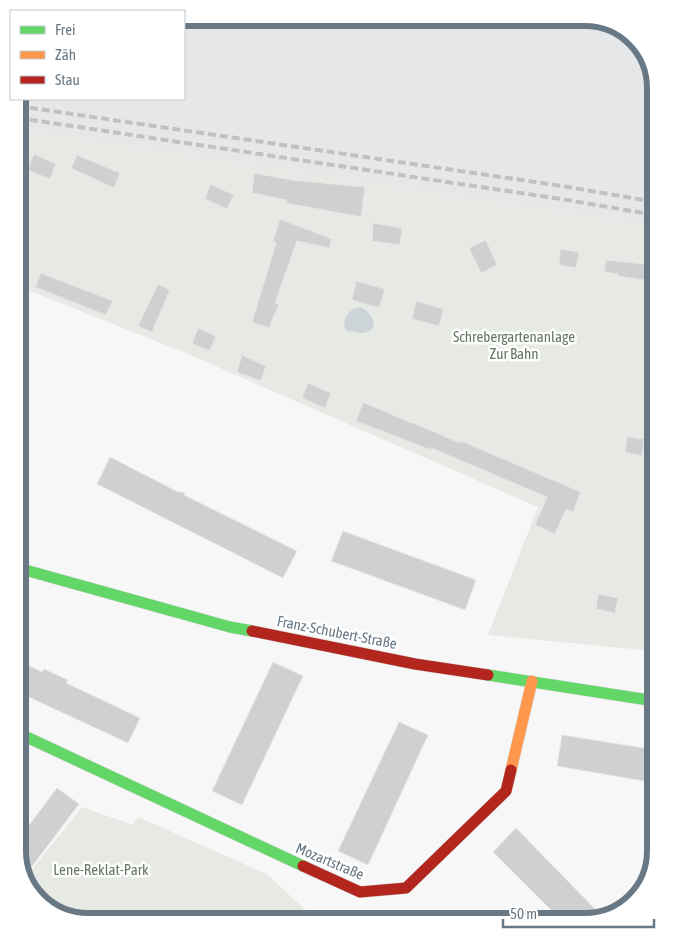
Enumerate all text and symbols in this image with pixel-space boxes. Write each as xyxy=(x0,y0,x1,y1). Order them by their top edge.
legend xyxy=(10,10,185,100)
text: Frei xyxy=(55,21,75,38)
text: Zäh xyxy=(55,46,76,63)
text: Stau xyxy=(55,71,80,88)
park label: Schrebergartenanlage Zur Bahn xyxy=(453,328,575,362)
street label: Franz-Schubert-Straße xyxy=(276,612,398,652)
street label: Mozartstraße xyxy=(293,839,367,883)
park label: Lene-Reklat-Park xyxy=(53,861,149,878)
scale bar xyxy=(503,896,654,928)
text: 50 m xyxy=(510,905,537,922)

